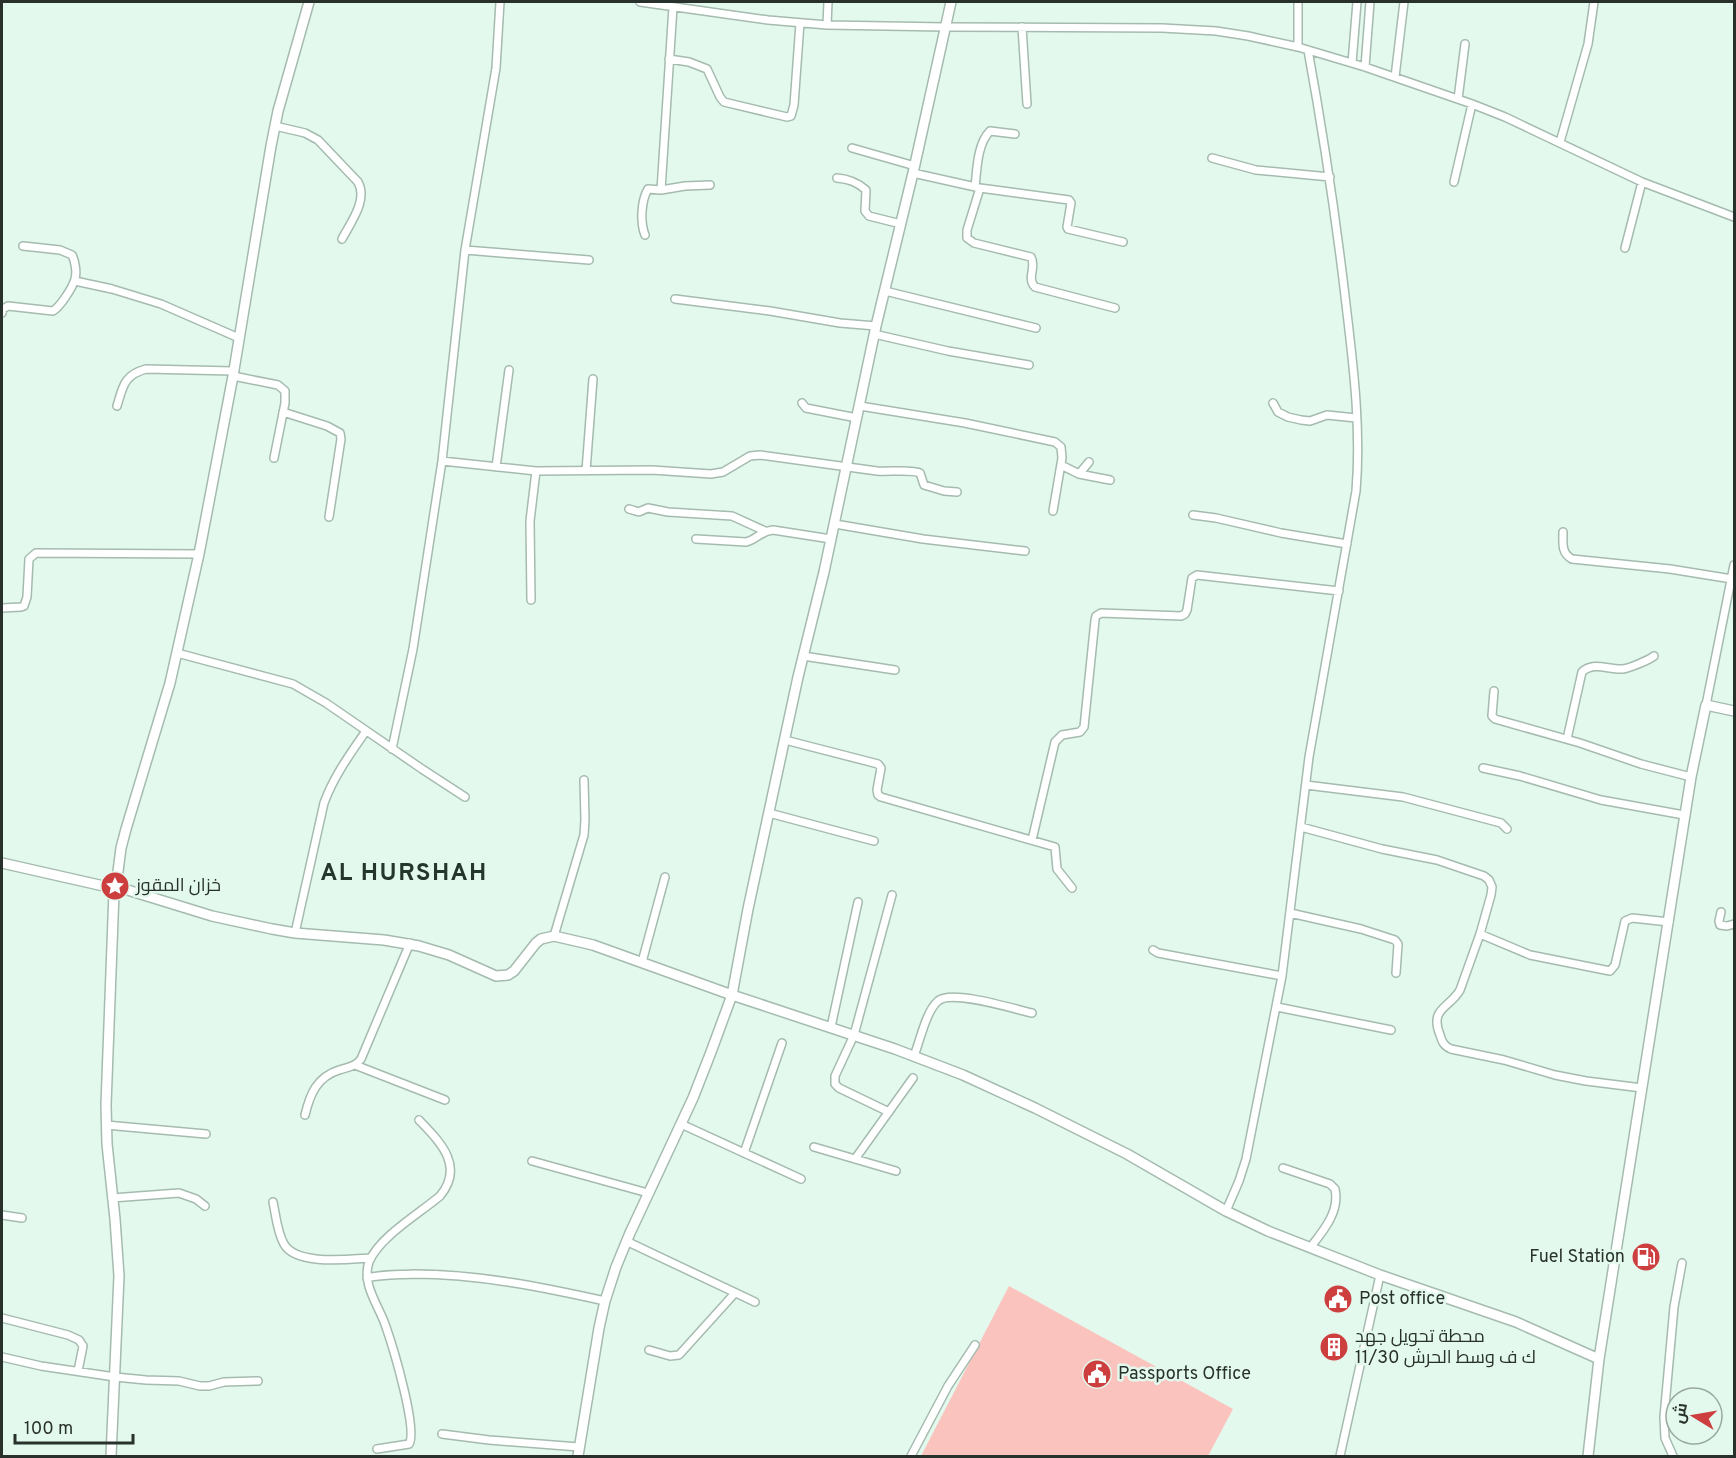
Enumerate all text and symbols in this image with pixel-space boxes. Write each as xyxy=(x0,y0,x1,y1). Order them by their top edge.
district label: AL HURSHAH xyxy=(320,859,488,889)
place icon: خزان المقوز xyxy=(99,870,131,902)
place label: خزان المقوز xyxy=(135,875,221,898)
fuel station icon: Fuel Station xyxy=(1630,1241,1662,1273)
place label: Fuel Station xyxy=(1529,1246,1625,1269)
public building icon: Post office xyxy=(1322,1283,1354,1315)
place label: Post office xyxy=(1359,1288,1445,1311)
place label: محطة تحويل جهد 11/30 ك ف وسط الحرش xyxy=(1355,1326,1536,1370)
building icon: محطة تحويل جهد 11/30 ك ف وسط الحرش xyxy=(1318,1331,1350,1363)
public building icon: Passports Office xyxy=(1081,1358,1113,1390)
place label: Passports Office xyxy=(1118,1363,1251,1386)
north arrow xyxy=(1664,1386,1724,1446)
text: ش xyxy=(1669,1402,1693,1426)
scale bar xyxy=(15,1407,134,1445)
text: 100 m xyxy=(24,1418,73,1441)

